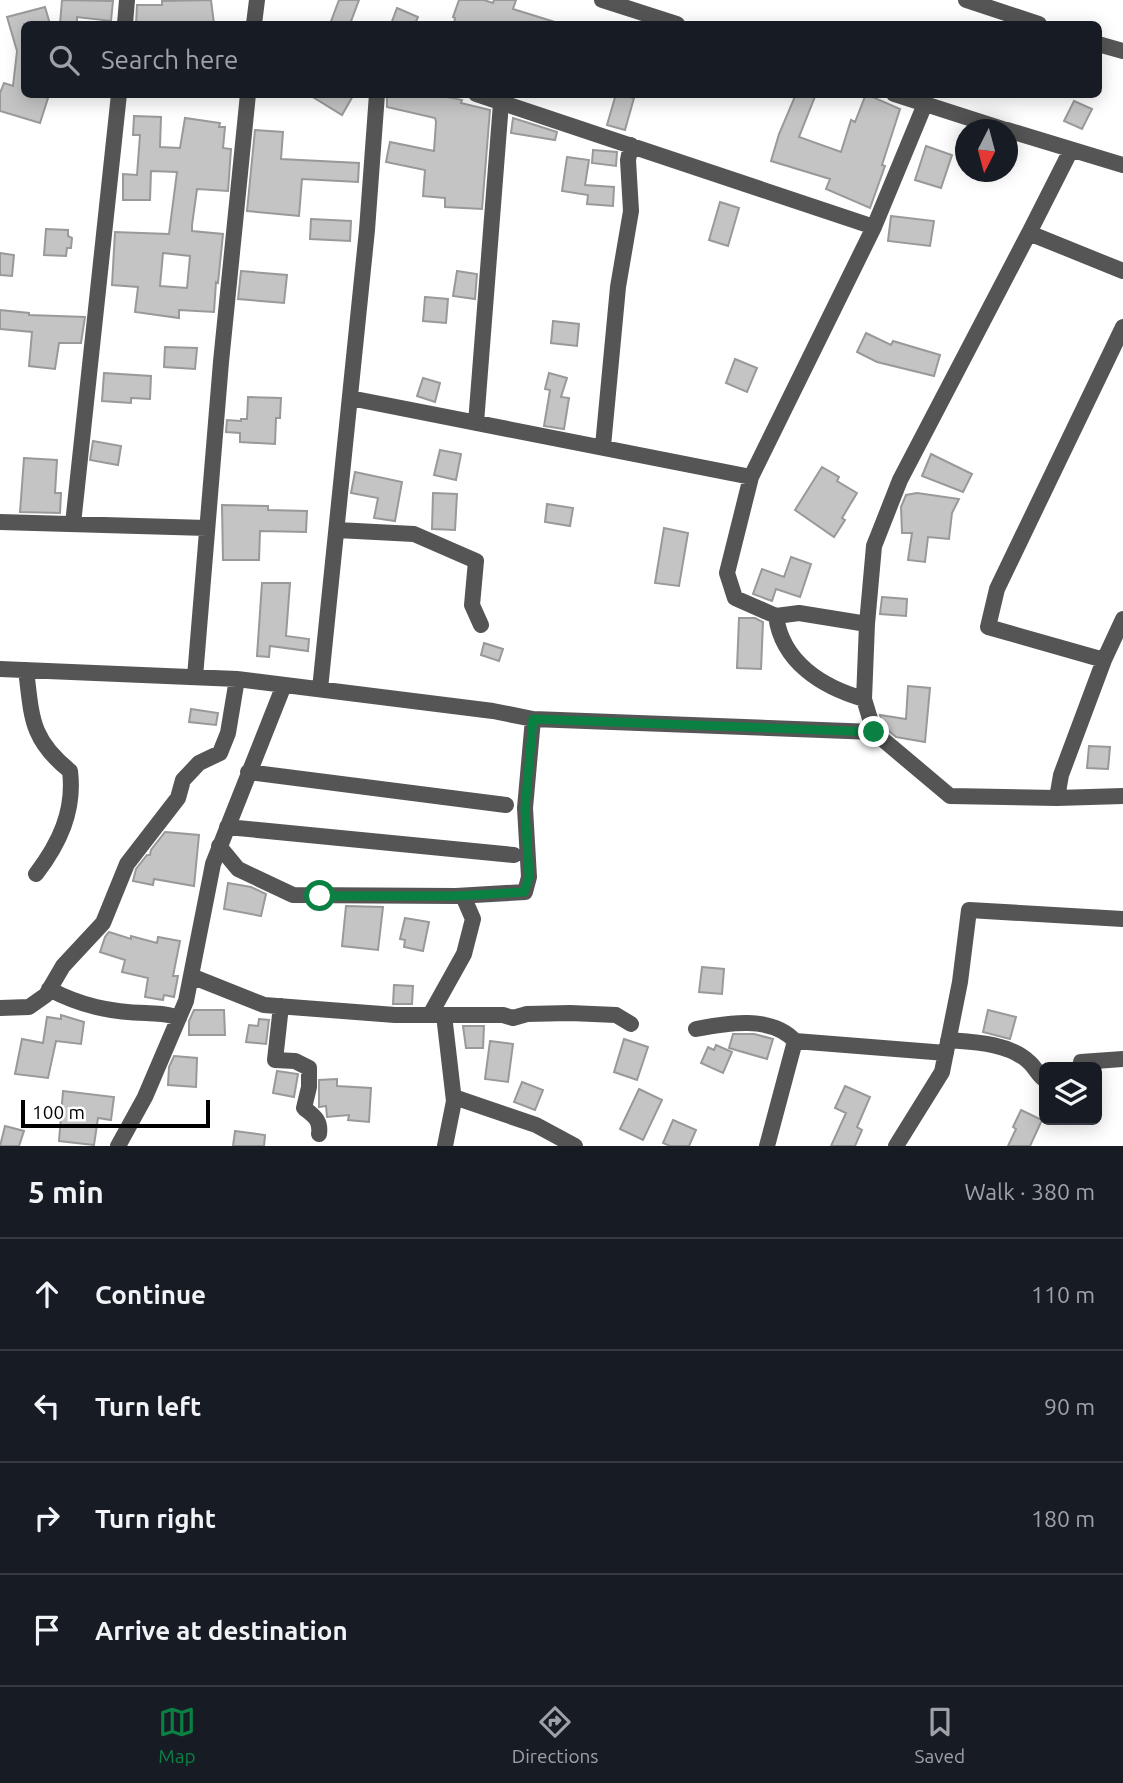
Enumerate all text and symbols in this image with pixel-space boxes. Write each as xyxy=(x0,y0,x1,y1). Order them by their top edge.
search box xyxy=(21,21,1102,98)
icon: search xyxy=(45,41,83,79)
text: Search here xyxy=(101,45,238,74)
north arrow xyxy=(955,119,1018,182)
route end xyxy=(858,716,889,747)
route start xyxy=(304,880,335,911)
map controls xyxy=(1039,1062,1102,1125)
button: layers xyxy=(1039,1062,1102,1125)
scale bar xyxy=(21,1097,210,1129)
text: 100 m xyxy=(32,1101,85,1123)
text: 5 min xyxy=(28,1175,104,1209)
text: Walk · 380 m xyxy=(964,1179,1095,1204)
icon: ahead xyxy=(28,1275,66,1313)
text: Continue xyxy=(95,1280,206,1309)
text: 110 m xyxy=(1031,1282,1095,1307)
icon: left xyxy=(28,1387,66,1425)
text: Turn left xyxy=(95,1392,201,1421)
text: 90 m xyxy=(1044,1394,1095,1419)
icon: right xyxy=(28,1499,66,1537)
text: Turn right xyxy=(95,1504,216,1533)
text: 180 m xyxy=(1031,1506,1095,1531)
icon: arrive xyxy=(28,1611,66,1649)
text: Arrive at destination xyxy=(95,1616,348,1645)
tab: Map xyxy=(158,1703,196,1767)
tab: Directions xyxy=(512,1703,599,1767)
tab: Saved xyxy=(914,1703,965,1767)

